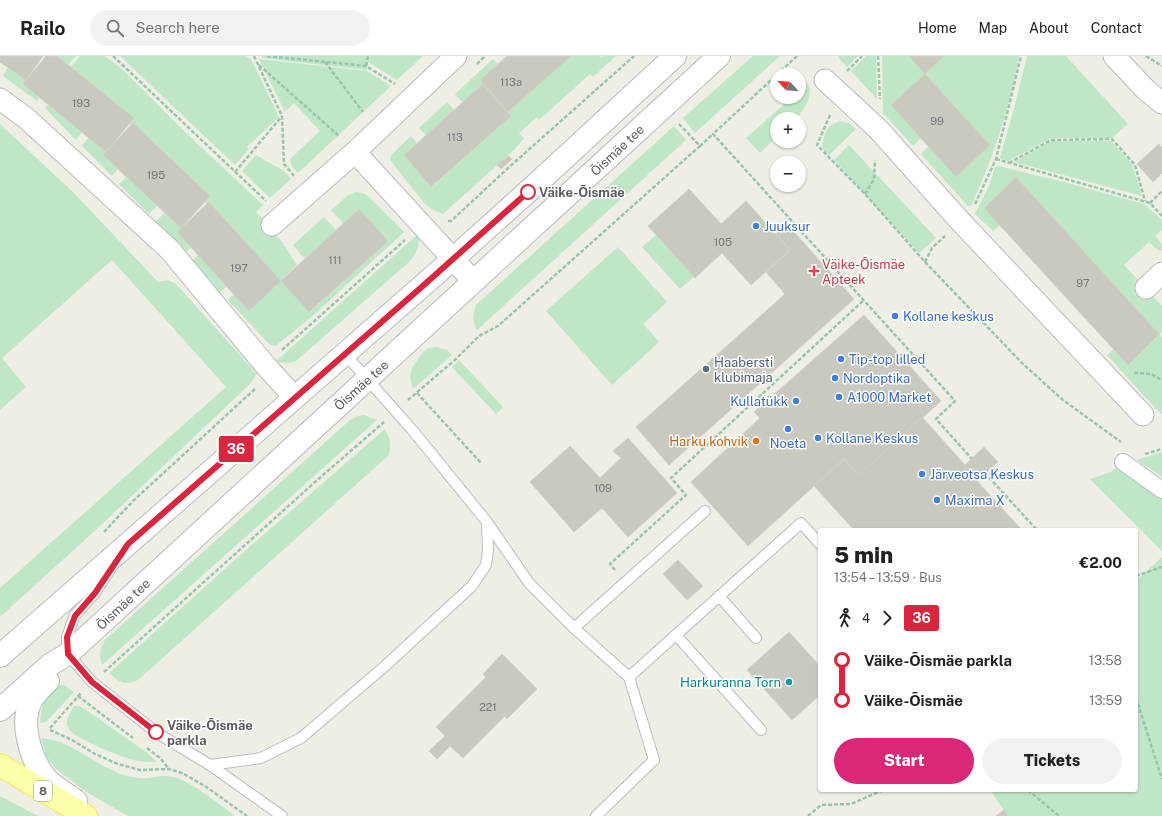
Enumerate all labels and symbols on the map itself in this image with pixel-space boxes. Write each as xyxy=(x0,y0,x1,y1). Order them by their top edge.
north arrow xyxy=(770,68,806,104)
house number: 113a xyxy=(500,76,522,88)
house number: 193 xyxy=(72,97,90,109)
house number: 99 xyxy=(930,115,944,127)
street label: Õismäe tee xyxy=(587,122,647,179)
house number: 113 xyxy=(447,131,463,143)
house number: 195 xyxy=(147,169,165,181)
marker: Väike-Õismäe xyxy=(520,184,536,200)
place label: Väike-Õismäe xyxy=(539,184,625,200)
place label: Juuksur xyxy=(764,219,811,234)
marker: Juuksur xyxy=(751,221,761,231)
house number: 105 xyxy=(714,236,732,248)
house number: 111 xyxy=(328,254,342,266)
place label: Väike-Õismäe Apteek xyxy=(822,257,905,287)
house number: 197 xyxy=(230,262,248,274)
marker: Väike-Õismäe Apteek xyxy=(809,266,819,276)
house number: 97 xyxy=(1076,277,1090,289)
place label: Kollane keskus xyxy=(903,309,994,324)
marker: Kollane keskus xyxy=(890,311,900,321)
place label: Tip-top lilled xyxy=(849,352,925,367)
marker: Tip-top lilled xyxy=(836,354,846,364)
place label: Haabersti klubimaja xyxy=(714,355,773,385)
street label: Õismäe tee xyxy=(331,357,392,414)
marker: Haabersti klubimaja xyxy=(701,364,711,374)
place label: Nordoptika xyxy=(843,371,910,386)
marker: Nordoptika xyxy=(830,373,840,383)
place label: A1000 Market xyxy=(847,390,931,405)
marker: A1000 Market xyxy=(834,392,844,402)
place label: Kullatükk xyxy=(730,394,788,409)
marker: Kullatükk xyxy=(791,396,801,406)
marker: Noeta xyxy=(783,424,793,434)
place label: Kollane Keskus xyxy=(826,431,918,446)
marker: Kollane Keskus xyxy=(813,433,823,443)
place label: Harku kohvik xyxy=(669,434,748,449)
line badge: 36 xyxy=(218,436,254,462)
marker: Harku kohvik xyxy=(751,436,761,446)
place label: Noeta xyxy=(770,436,806,451)
place label: Järveotsa Keskus xyxy=(930,467,1034,482)
marker: Järveotsa Keskus xyxy=(917,469,927,479)
house number: 109 xyxy=(594,482,612,494)
place label: Maxima X xyxy=(945,493,1005,508)
marker: Maxima X xyxy=(932,495,942,505)
street label: Õismäe tee xyxy=(93,576,153,633)
place label: Harkuranna Torn xyxy=(680,675,781,690)
marker: Harkuranna Torn xyxy=(784,677,794,687)
house number: 221 xyxy=(479,701,497,713)
place label: Väike-Õismäe parkla xyxy=(167,717,253,748)
marker: Väike-Õismäe parkla xyxy=(148,724,164,740)
road number: 8 xyxy=(34,781,52,801)

